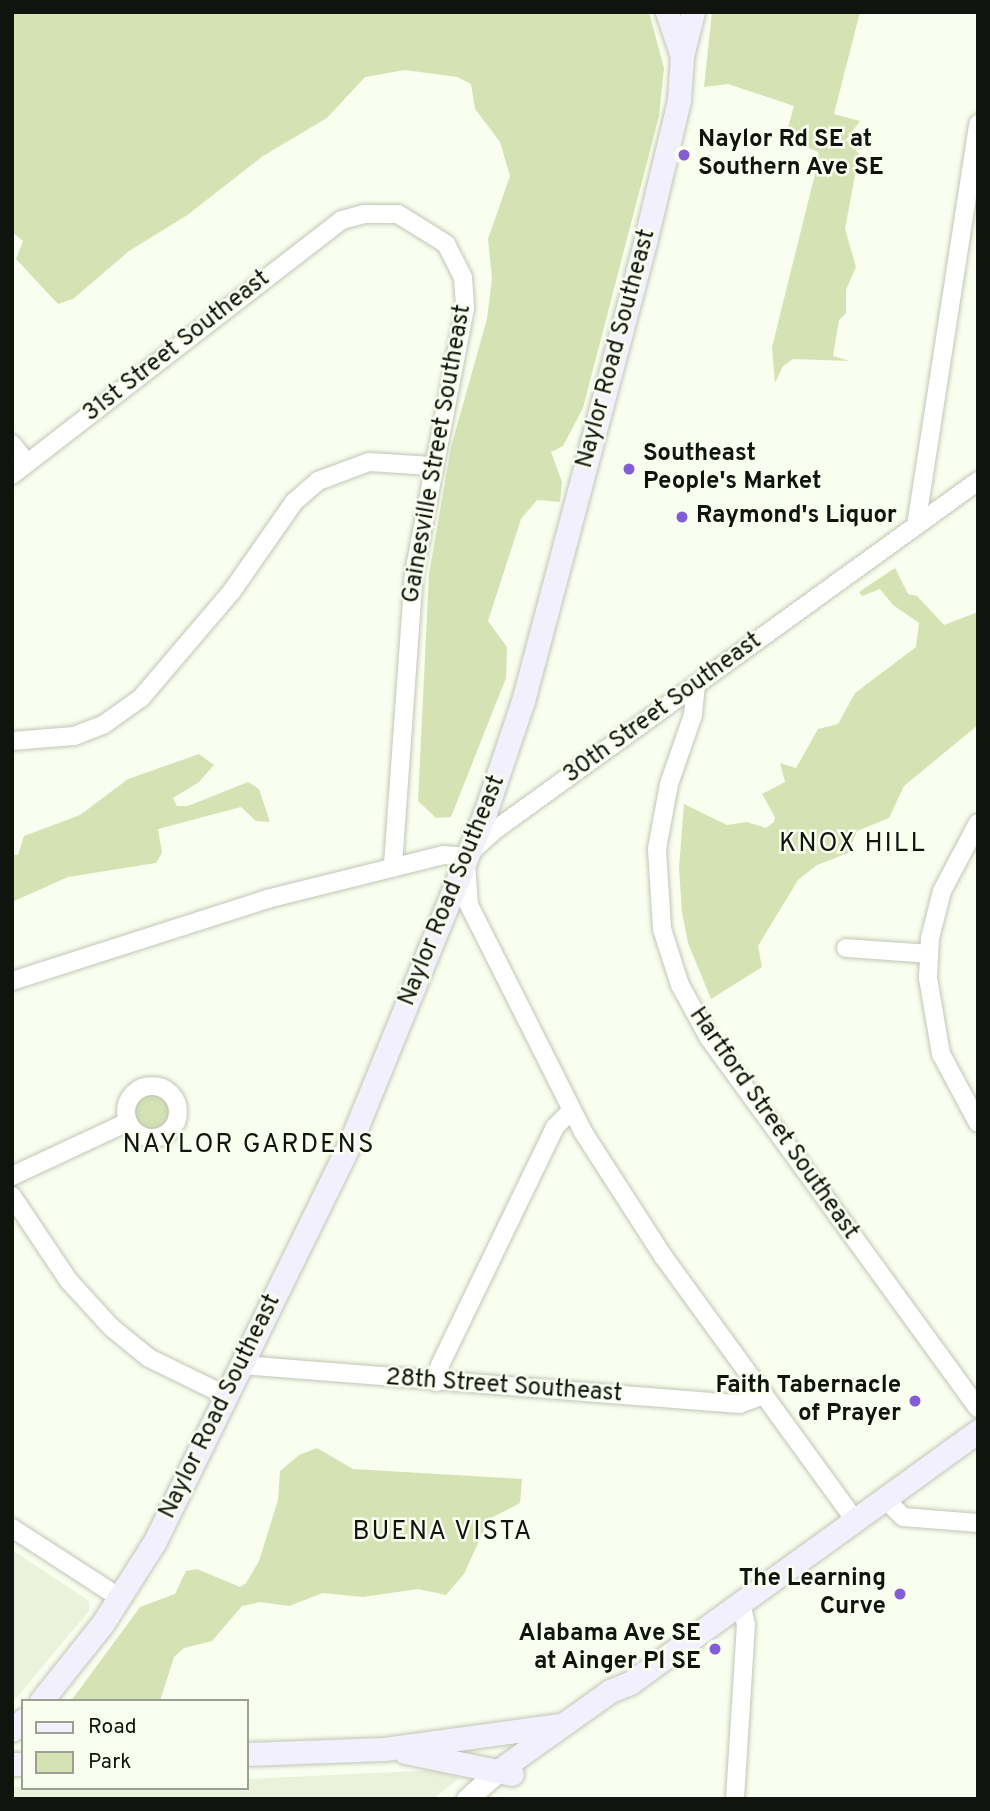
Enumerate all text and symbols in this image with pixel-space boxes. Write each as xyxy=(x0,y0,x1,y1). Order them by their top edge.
place label: Naylor Rd SE at Southern Ave SE xyxy=(698,127,885,183)
marker: Naylor Rd SE at Southern Ave SE xyxy=(676,147,692,163)
street label: Naylor Road Southeast xyxy=(571,226,663,472)
street label: 31st Street Southeast xyxy=(78,265,276,429)
street label: Gainesville Street Southeast xyxy=(398,302,478,606)
place label: Southeast People's Market xyxy=(643,441,821,497)
marker: Southeast People's Market xyxy=(621,461,637,477)
place label: Raymond's Liquor xyxy=(696,503,897,531)
marker: Raymond's Liquor xyxy=(674,509,690,525)
street label: 30th Street Southeast xyxy=(558,627,768,791)
street label: Naylor Road Southeast xyxy=(394,772,512,1010)
district label: KNOX HILL xyxy=(780,829,926,861)
street label: Hartford Street Southeast xyxy=(682,1002,864,1246)
district label: NAYLOR GARDENS xyxy=(124,1130,374,1162)
street label: Naylor Road Southeast xyxy=(154,1290,288,1524)
street label: 28th Street Southeast xyxy=(385,1364,623,1410)
place label: Faith Tabernacle of Prayer xyxy=(716,1373,901,1429)
marker: Faith Tabernacle of Prayer xyxy=(907,1393,923,1409)
district label: BUENA VISTA xyxy=(353,1517,533,1549)
place label: The Learning Curve xyxy=(739,1566,886,1622)
marker: The Learning Curve xyxy=(892,1586,908,1602)
place label: Alabama Ave SE at Ainger Pl SE xyxy=(518,1621,701,1677)
marker: Alabama Ave SE at Ainger Pl SE xyxy=(707,1641,723,1657)
legend xyxy=(21,1699,248,1790)
text: Road xyxy=(88,1714,137,1741)
text: Park xyxy=(88,1749,131,1776)

